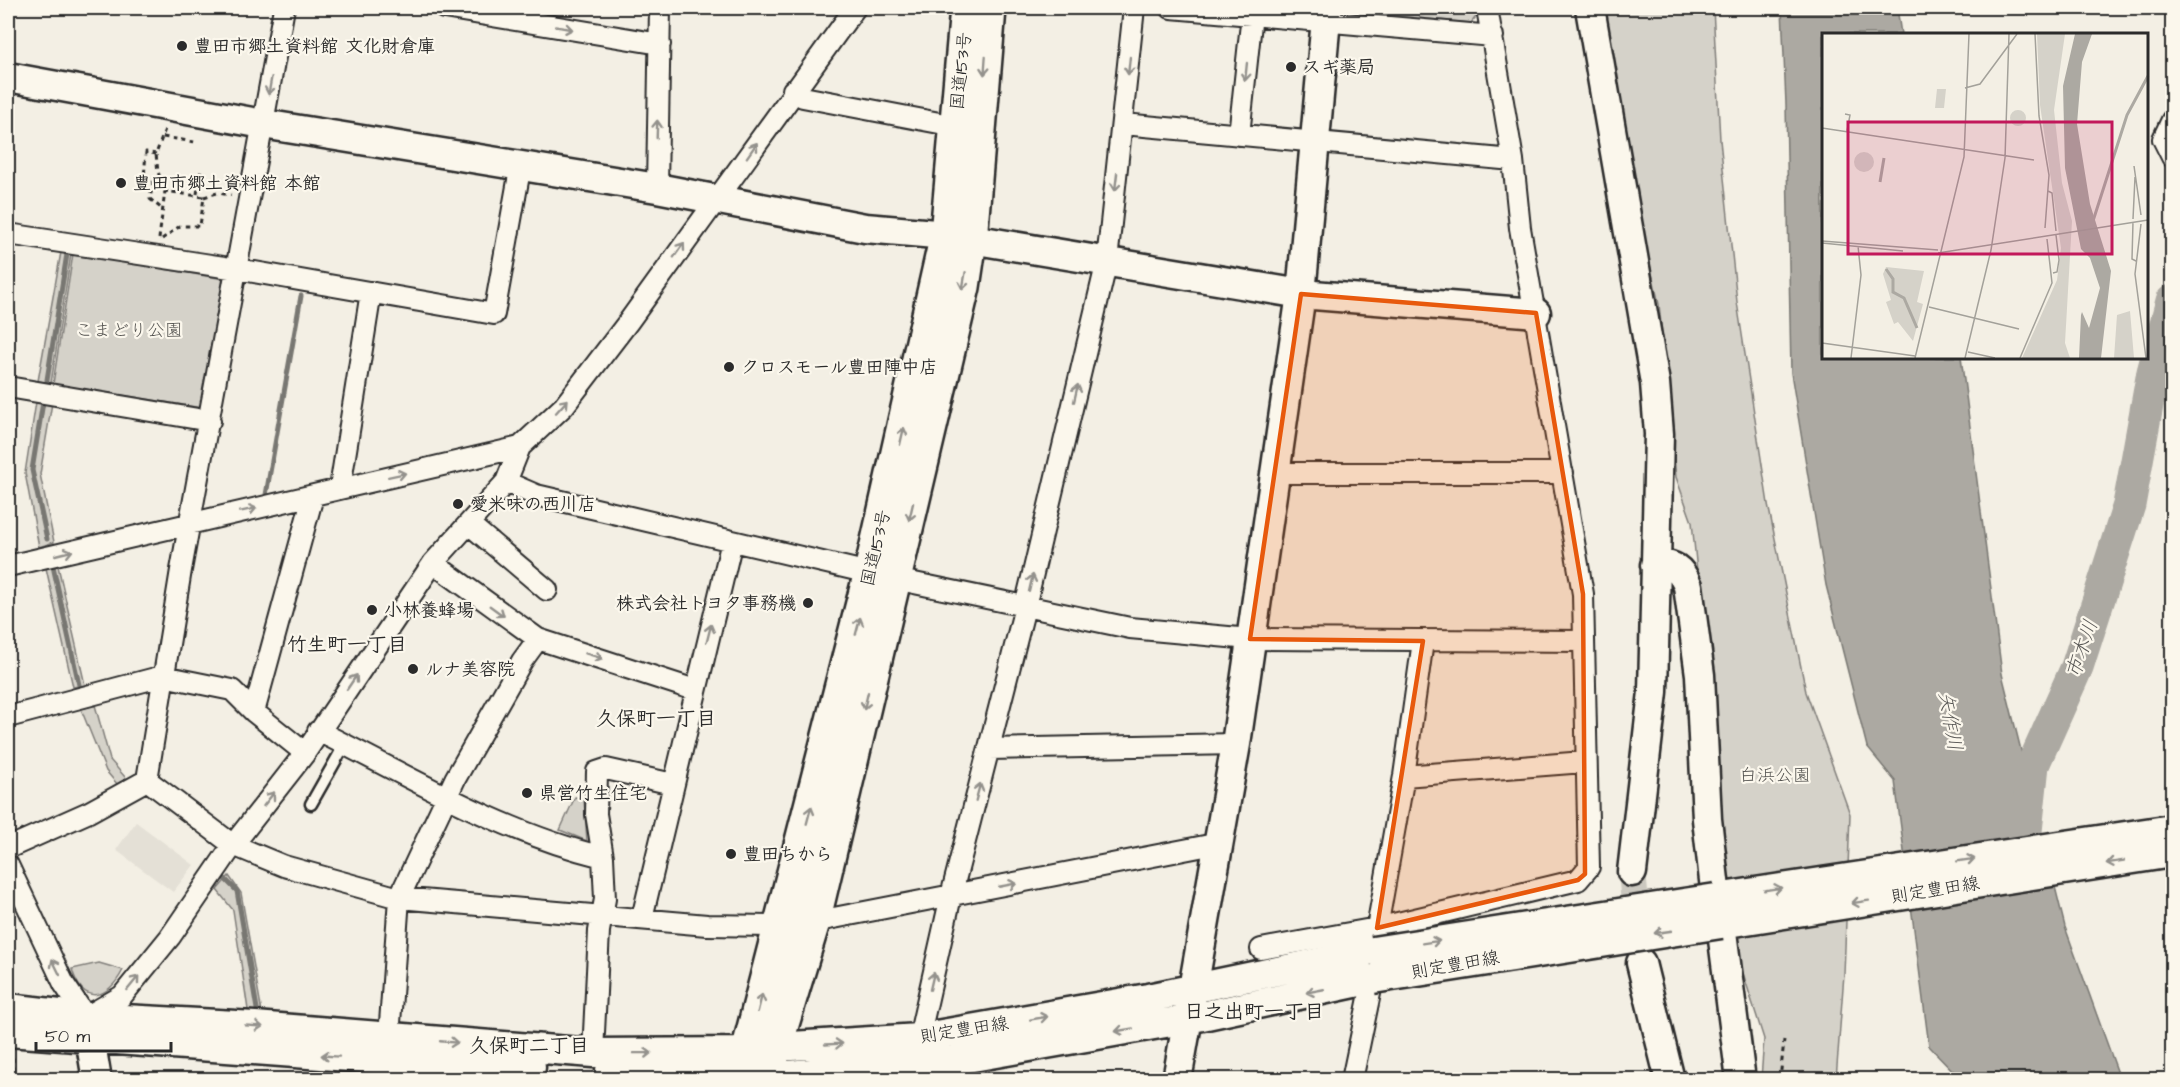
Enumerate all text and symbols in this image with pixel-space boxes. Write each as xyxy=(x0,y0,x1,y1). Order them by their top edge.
one-way arrow xyxy=(553,22,573,33)
street label: 国道153号 xyxy=(944,31,978,111)
inset map xyxy=(1822,33,2147,358)
place label: 豊田市郷土資料館 文化財倉庫 xyxy=(194,34,435,59)
marker: 豊田市郷土資料館 文化財倉庫 xyxy=(175,39,189,53)
one-way arrow xyxy=(979,55,990,75)
one-way arrow xyxy=(1123,55,1134,75)
place label: スギ薬局 xyxy=(1303,55,1375,80)
marker: スギ薬局 xyxy=(1284,60,1298,74)
one-way arrow xyxy=(1240,62,1251,82)
one-way arrow xyxy=(264,75,275,95)
one-way arrow xyxy=(651,120,662,140)
one-way arrow xyxy=(746,143,758,159)
place label: 豊田市郷土資料館 本館 xyxy=(133,171,320,196)
one-way arrow xyxy=(1111,171,1122,191)
marker: 豊田市郷土資料館 本館 xyxy=(114,176,128,190)
one-way arrow xyxy=(673,243,685,259)
one-way arrow xyxy=(958,270,969,290)
park label: こまどり公園 xyxy=(75,318,183,343)
place label: クロスモール豊田陣中店 xyxy=(741,355,938,380)
marker: クロスモール豊田陣中店 xyxy=(722,360,736,374)
one-way arrow xyxy=(1071,384,1082,403)
one-way arrow xyxy=(555,399,569,414)
one-way arrow xyxy=(897,427,908,446)
one-way arrow xyxy=(387,469,406,481)
place label: 愛米味の西川店 xyxy=(470,492,596,517)
marker: 愛米味の西川店 xyxy=(451,497,465,511)
one-way arrow xyxy=(904,502,916,521)
one-way arrow xyxy=(239,503,258,515)
street label: 国道153号 xyxy=(855,507,897,589)
one-way arrow xyxy=(55,547,74,559)
one-way arrow xyxy=(1025,573,1037,592)
place label: 株式会社トヨタ事務機 xyxy=(616,591,796,616)
marker: 株式会社トヨタ事務機 xyxy=(801,596,815,610)
place label: 小林養蜂場 xyxy=(384,598,474,623)
marker: 小林養蜂場 xyxy=(365,603,379,617)
one-way arrow xyxy=(489,604,505,617)
water label: 市木川 xyxy=(2059,616,2105,682)
one-way arrow xyxy=(852,617,864,636)
one-way arrow xyxy=(704,624,716,643)
district label: 竹生町一丁目 xyxy=(287,631,407,659)
one-way arrow xyxy=(584,651,603,662)
place label: ルナ美容院 xyxy=(425,657,515,682)
marker: ルナ美容院 xyxy=(406,662,420,676)
one-way arrow xyxy=(346,675,358,691)
water label: 矢作川 xyxy=(1931,689,1969,753)
one-way arrow xyxy=(859,692,871,711)
district label: 久保町一丁目 xyxy=(596,705,716,733)
park label: 白浜公園 xyxy=(1739,763,1811,788)
place label: 県営竹生住宅 xyxy=(539,781,647,806)
one-way arrow xyxy=(973,783,985,802)
marker: 県営竹生住宅 xyxy=(520,786,534,800)
one-way arrow xyxy=(262,791,275,807)
one-way arrow xyxy=(803,805,815,824)
place label: 豊田ちから xyxy=(743,842,833,867)
marker: 豊田ちから xyxy=(724,847,738,861)
one-way arrow xyxy=(1956,854,1976,865)
one-way arrow xyxy=(2105,857,2125,868)
street label: 則定豊田線 xyxy=(1889,871,1981,909)
one-way arrow xyxy=(998,879,1018,890)
one-way arrow xyxy=(1763,883,1783,894)
one-way arrow xyxy=(1850,897,1870,908)
one-way arrow xyxy=(1654,927,1674,938)
one-way arrow xyxy=(1420,937,1440,948)
street label: 則定豊田線 xyxy=(1409,945,1501,985)
one-way arrow xyxy=(50,959,61,977)
one-way arrow xyxy=(927,972,938,992)
one-way arrow xyxy=(126,975,139,991)
one-way arrow xyxy=(1306,986,1326,997)
one-way arrow xyxy=(755,994,766,1013)
district label: 日之出町一丁目 xyxy=(1184,998,1324,1026)
street label: 則定豊田線 xyxy=(918,1011,1010,1049)
one-way arrow xyxy=(1028,1012,1048,1023)
scale bar xyxy=(36,1015,171,1053)
one-way arrow xyxy=(244,1020,264,1031)
text: 50 m xyxy=(45,1024,90,1049)
one-way arrow xyxy=(1115,1025,1135,1036)
district label: 久保町二丁目 xyxy=(469,1032,589,1060)
one-way arrow xyxy=(438,1037,458,1048)
one-way arrow xyxy=(824,1038,843,1049)
one-way arrow xyxy=(633,1047,653,1059)
one-way arrow xyxy=(321,1050,341,1061)

